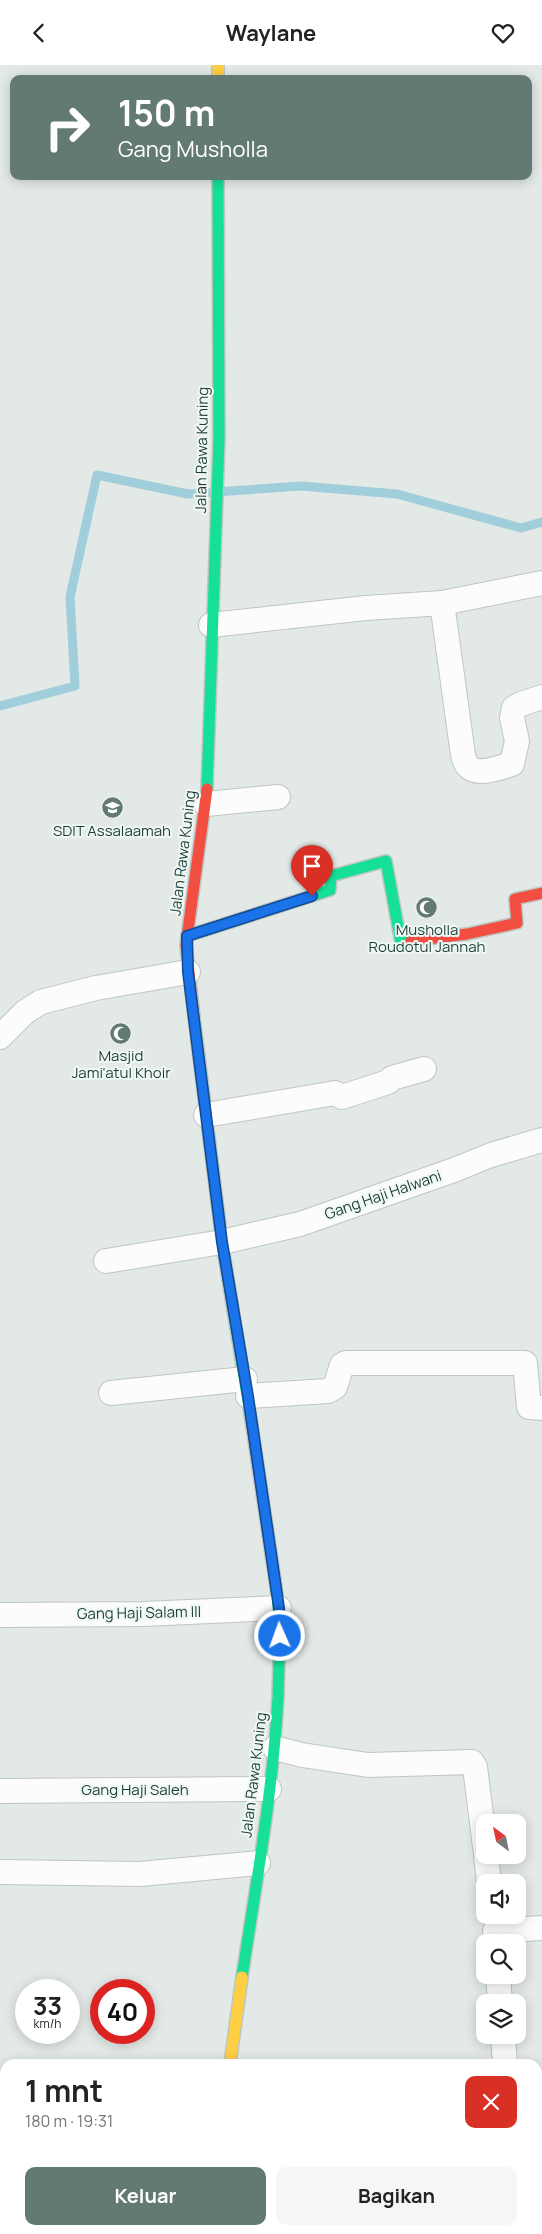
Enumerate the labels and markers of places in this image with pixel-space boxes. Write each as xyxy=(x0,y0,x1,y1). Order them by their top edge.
school or university icon: SDIT Assalaamah xyxy=(100,796,124,820)
place label: SDIT Assalaamah xyxy=(53,820,171,841)
pin xyxy=(291,845,333,896)
mosque icon: Musholla Roudotul Jannah xyxy=(415,895,439,919)
place label: Musholla Roudotul Jannah xyxy=(369,919,485,957)
mosque icon: Masjid Jami'atul Khoir xyxy=(109,1021,133,1045)
place label: Masjid Jami'atul Khoir xyxy=(71,1045,171,1083)

